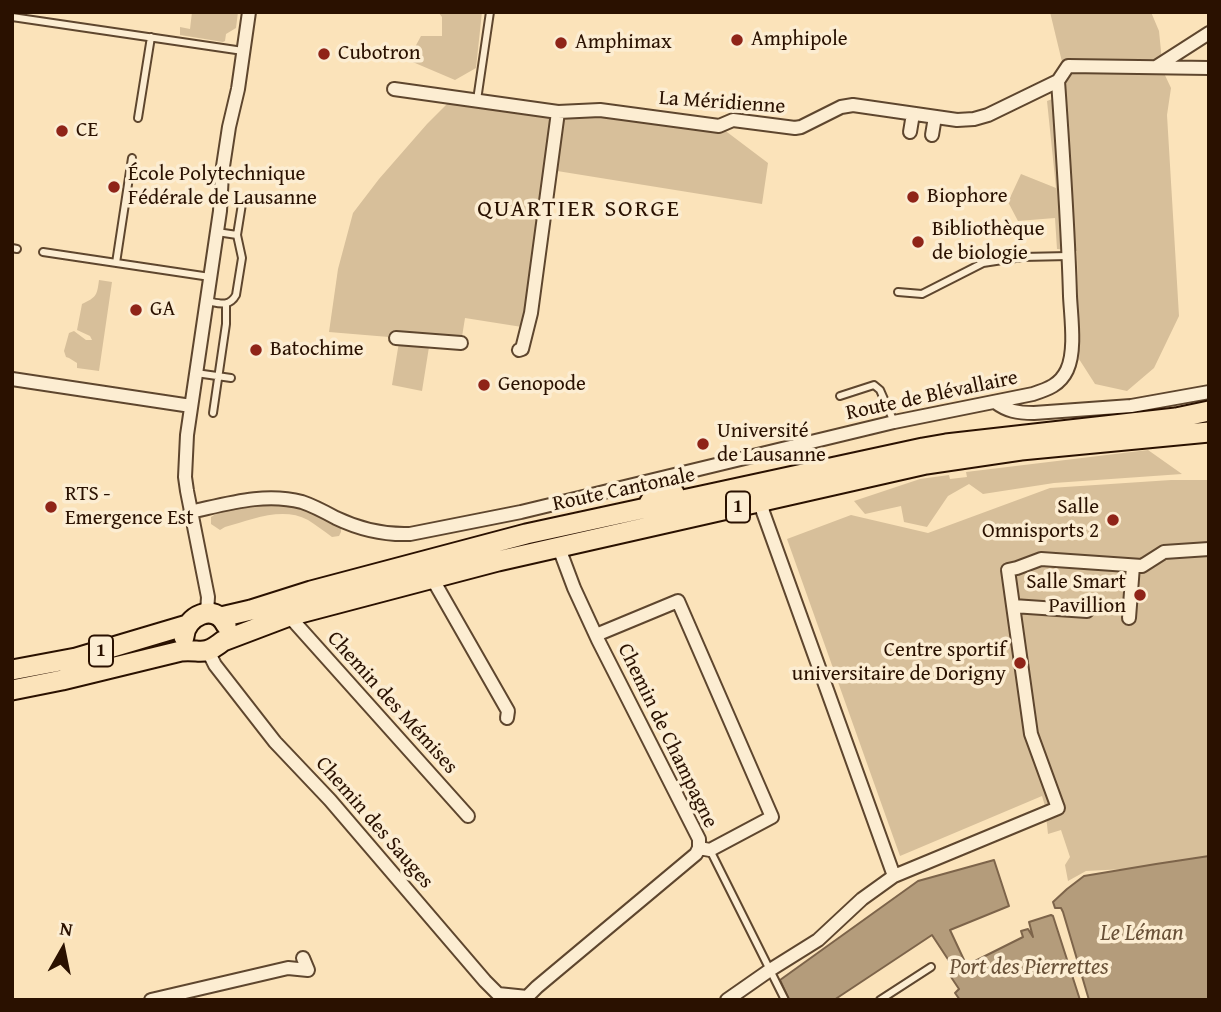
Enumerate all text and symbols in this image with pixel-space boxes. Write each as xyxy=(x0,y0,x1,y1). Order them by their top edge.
place label: Amphipole xyxy=(751,27,848,53)
place label: Amphimax xyxy=(575,30,672,56)
marker: Amphipole xyxy=(729,32,745,48)
marker: Amphimax xyxy=(553,35,569,51)
place label: Cubotron xyxy=(338,41,421,67)
marker: Cubotron xyxy=(316,46,332,62)
street label: La Méridienne xyxy=(658,86,786,120)
place label: CE xyxy=(76,118,98,144)
marker: CE xyxy=(54,123,70,139)
place label: École Polytechnique Fédérale de Lausanne xyxy=(128,162,317,212)
marker: École Polytechnique Fédérale de Lausanne xyxy=(106,179,122,195)
place label: Biophore xyxy=(927,184,1008,210)
marker: Biophore xyxy=(905,189,921,205)
district label: QUARTIER SORGE xyxy=(479,196,679,224)
place label: Bibliothèque de biologie xyxy=(932,217,1045,267)
marker: Bibliothèque de biologie xyxy=(910,234,926,250)
place label: GA xyxy=(150,297,175,323)
marker: GA xyxy=(128,302,144,318)
place label: Batochime xyxy=(270,337,364,363)
marker: Batochime xyxy=(248,342,264,358)
street label: Route de Blévallaire xyxy=(844,365,1020,427)
place label: Genopode xyxy=(498,372,586,398)
marker: Genopode xyxy=(476,377,492,393)
place label: Université de Lausanne xyxy=(717,419,826,469)
marker: Université de Lausanne xyxy=(695,436,711,452)
street label: Route Cantonale xyxy=(551,463,697,517)
place label: RTS - Emergence Est xyxy=(65,482,194,532)
road number: 1 xyxy=(726,492,750,522)
place label: Salle Omnisports 2 xyxy=(982,495,1099,545)
marker: RTS - Emergence Est xyxy=(43,499,59,515)
marker: Salle Omnisports 2 xyxy=(1105,512,1121,528)
place label: Salle Smart Pavillion xyxy=(1026,570,1126,620)
marker: Salle Smart Pavillion xyxy=(1132,587,1148,603)
street label: Chemin des Mémises xyxy=(321,626,463,780)
road number: 1 xyxy=(89,636,113,666)
place label: Centre sportif universitaire de Dorigny xyxy=(792,638,1006,688)
street label: Chemin de Champagne xyxy=(611,640,723,832)
marker: Centre sportif universitaire de Dorigny xyxy=(1012,655,1028,671)
street label: Chemin des Sauges xyxy=(310,752,438,894)
text: N xyxy=(58,913,75,943)
north arrow xyxy=(28,914,98,984)
water label: Le Léman xyxy=(1100,920,1184,948)
water label: Port des Pierrettes xyxy=(949,954,1109,982)

